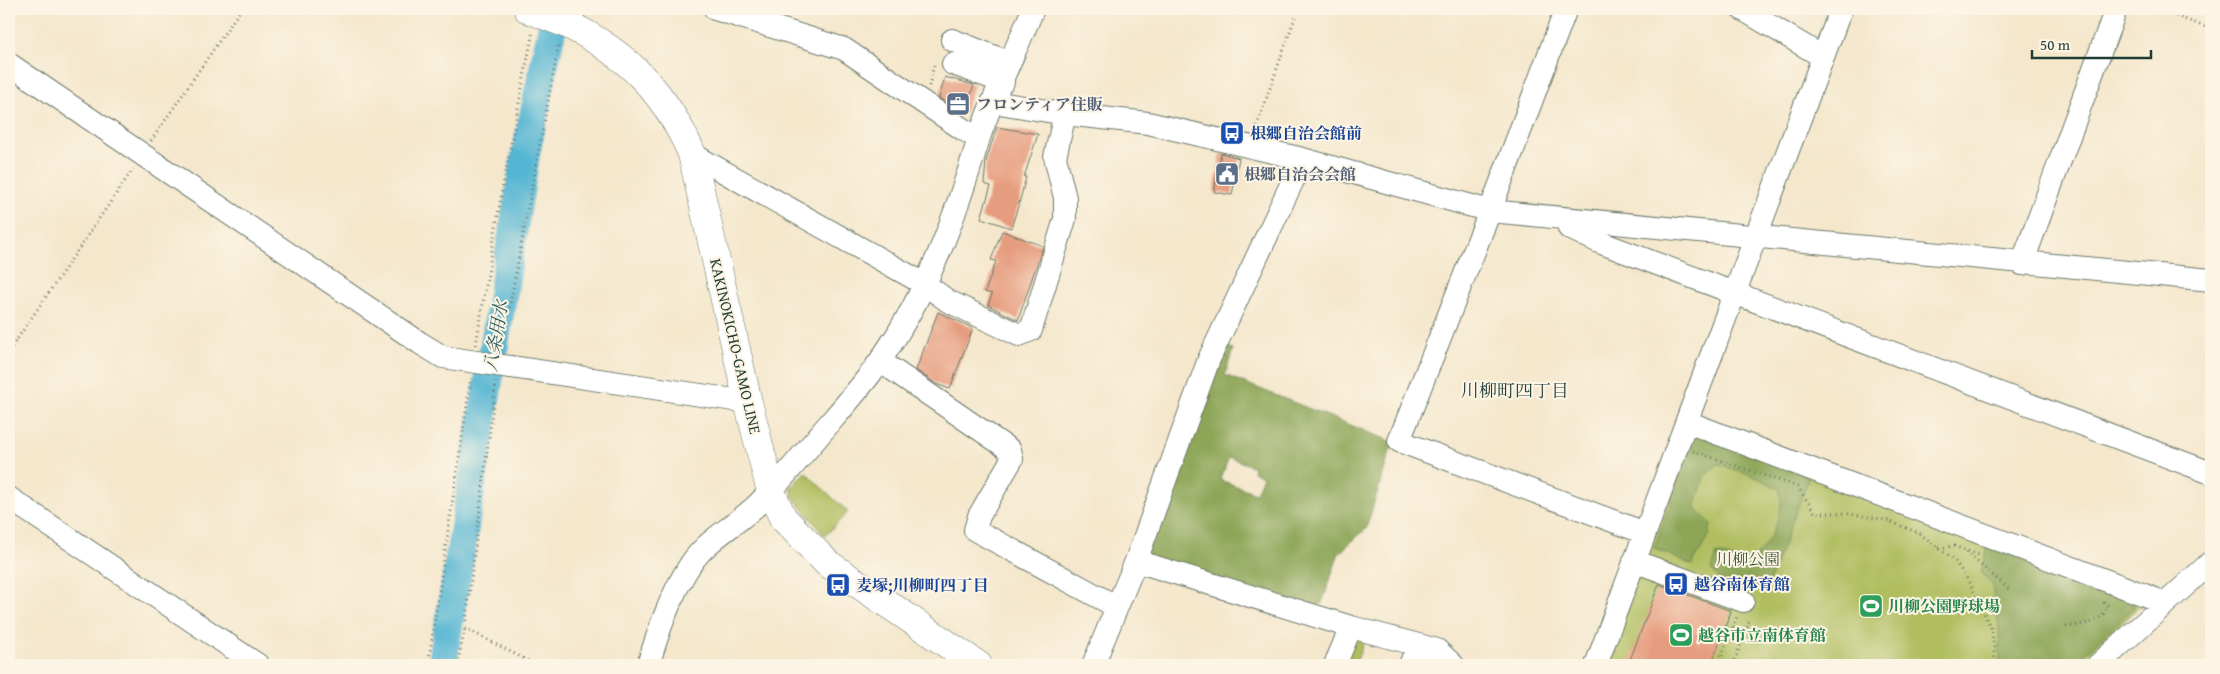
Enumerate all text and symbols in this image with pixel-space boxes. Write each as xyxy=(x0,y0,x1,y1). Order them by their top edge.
scale bar xyxy=(2032,28,2151,60)
text: 50 m xyxy=(2040,34,2071,55)
office icon: フロンティア住販 xyxy=(945,91,971,117)
place label: フロンティア住販 xyxy=(976,92,1103,116)
bus stop icon: 根郷自治会館前 xyxy=(1219,120,1245,146)
place label: 根郷自治会館前 xyxy=(1250,121,1362,145)
public building icon: 根郷自治会会館 xyxy=(1214,161,1240,187)
place label: 根郷自治会会館 xyxy=(1244,162,1356,186)
street label: KAKINOKICHO-GAMO LINE xyxy=(704,256,768,436)
water label: 八条用水 xyxy=(477,296,515,374)
district label: 川柳町四丁目 xyxy=(1461,377,1569,404)
park label: 川柳公園 xyxy=(1716,547,1780,571)
bus stop icon: 越谷南体育館 xyxy=(1663,571,1689,597)
bus stop icon: 麦塚;川柳町四丁目 xyxy=(825,572,851,598)
place label: 越谷南体育館 xyxy=(1694,572,1790,596)
place label: 麦塚;川柳町四丁目 xyxy=(856,573,989,597)
sports icon: 川柳公園野球場 xyxy=(1858,593,1884,619)
place label: 川柳公園野球場 xyxy=(1888,594,2000,618)
sports icon: 越谷市立南体育館 xyxy=(1668,622,1694,648)
place label: 越谷市立南体育館 xyxy=(1698,623,1826,647)

